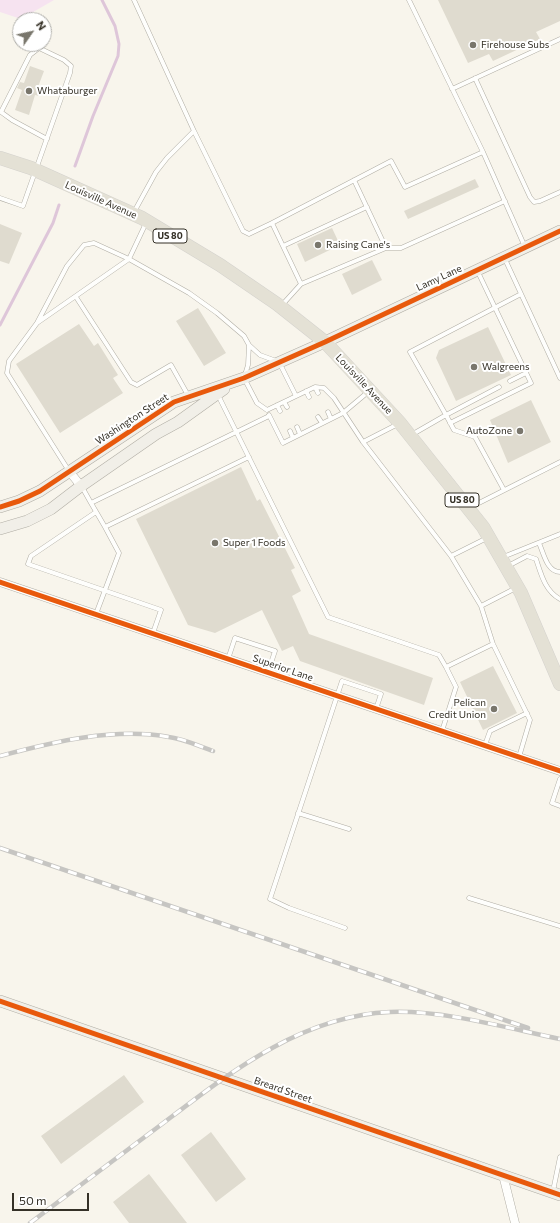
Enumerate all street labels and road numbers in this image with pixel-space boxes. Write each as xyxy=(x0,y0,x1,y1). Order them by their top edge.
street label: Louisville Avenue xyxy=(63,179,139,221)
road number: US 80 xyxy=(153,229,187,243)
street label: Lamy Lane xyxy=(414,262,464,294)
street label: Louisville Avenue xyxy=(333,352,395,416)
street label: Washington Street xyxy=(93,391,171,447)
road number: US 80 xyxy=(445,493,479,507)
street label: Superior Lane xyxy=(251,652,315,684)
street label: Breard Street xyxy=(252,1074,314,1106)

